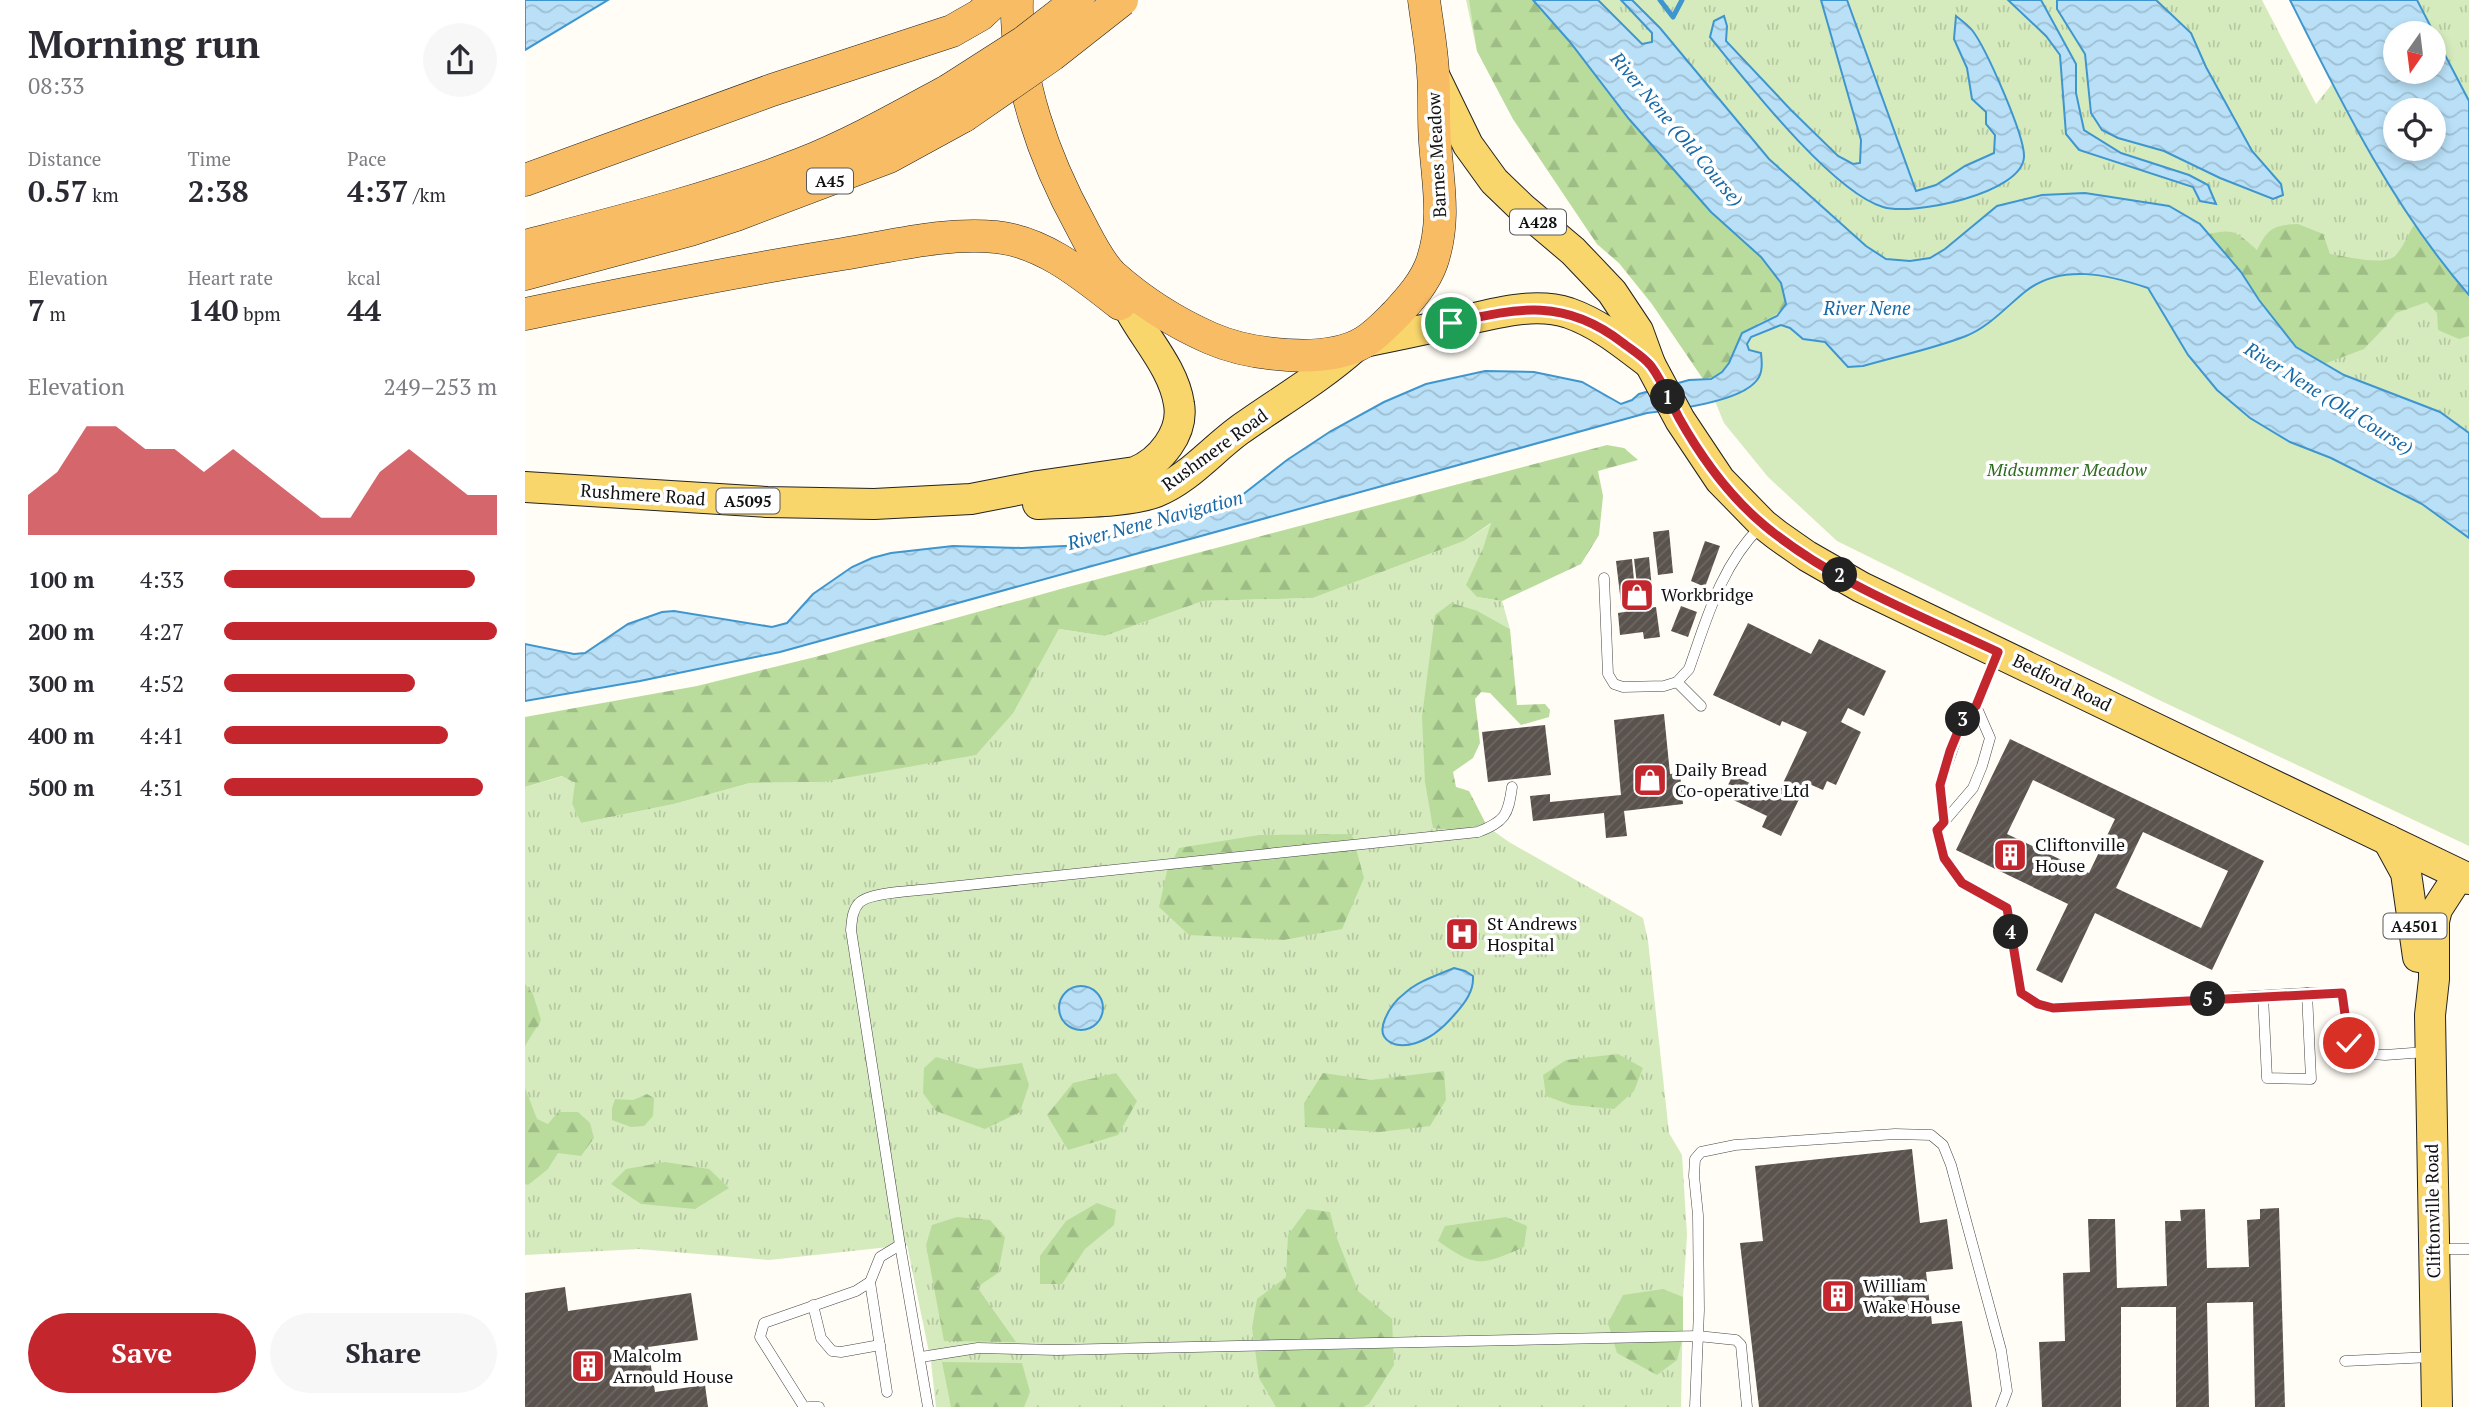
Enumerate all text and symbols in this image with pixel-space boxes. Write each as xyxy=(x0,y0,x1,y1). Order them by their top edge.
text: Morning run xyxy=(28,19,260,69)
north arrow xyxy=(2383,21,2447,84)
map controls xyxy=(2383,21,2446,161)
button: share xyxy=(423,23,497,97)
water label: River Nene (Old Course) xyxy=(1605,45,1749,211)
text: 08:33 xyxy=(28,70,85,101)
street label: Barnes Meadow xyxy=(1421,91,1451,218)
button: locate xyxy=(2383,98,2446,161)
text: Distance xyxy=(28,146,101,171)
text: Time xyxy=(188,146,231,171)
text: Pace xyxy=(347,146,386,171)
road number: A45 xyxy=(807,168,853,194)
text: 0.57 xyxy=(28,171,88,211)
text: 2:38 xyxy=(188,171,249,211)
text: 4:37 xyxy=(347,171,408,211)
text: km xyxy=(88,182,119,207)
text: /km xyxy=(408,182,446,207)
road number: A428 xyxy=(1510,210,1566,234)
text: Elevation xyxy=(28,265,108,290)
text: Heart rate xyxy=(188,265,273,290)
text: kcal xyxy=(347,265,381,290)
text: 7 xyxy=(28,290,45,330)
text: 140 xyxy=(188,290,239,330)
text: 44 xyxy=(347,290,381,330)
pin xyxy=(1421,293,1481,353)
water label: River Nene xyxy=(1822,295,1911,320)
text: m xyxy=(45,301,66,326)
text: bpm xyxy=(239,301,281,326)
icon: arrive xyxy=(1432,304,1470,342)
water label: River Nene (Old Course) xyxy=(2239,335,2418,460)
text: Elevation xyxy=(28,371,125,402)
text: 249–253 m xyxy=(384,371,497,402)
pin: 1 xyxy=(1651,380,1685,414)
text: 1 xyxy=(1662,384,1673,409)
street label: Rushmere Road xyxy=(1157,403,1272,496)
park label: Midsummer Meadow xyxy=(1986,457,2148,481)
street label: Rushmere Road xyxy=(580,478,706,510)
water label: River Nene Navigation xyxy=(1063,484,1246,555)
road number: A5095 xyxy=(717,488,780,514)
pin: 2 xyxy=(1823,558,1857,592)
text: 2 xyxy=(1834,562,1845,587)
text: 100 m xyxy=(28,564,94,595)
text: 4:33 xyxy=(140,564,184,595)
shop icon: Workbridge xyxy=(1618,576,1656,614)
place label: Workbridge xyxy=(1661,582,1753,606)
text: 200 m xyxy=(28,616,94,647)
text: 4:27 xyxy=(140,616,184,647)
street label: Bedford Road xyxy=(2009,648,2116,716)
text: 300 m xyxy=(28,668,94,699)
text: 4:52 xyxy=(140,668,184,699)
pin: 3 xyxy=(1945,702,1981,736)
text: 3 xyxy=(1957,706,1968,731)
text: 400 m xyxy=(28,720,94,751)
text: 4:41 xyxy=(140,720,184,751)
place label: Daily Bread Co-operative Ltd xyxy=(1675,757,1809,802)
shop icon: Daily Bread Co-operative Ltd xyxy=(1631,761,1669,799)
text: 500 m xyxy=(28,772,94,803)
text: 4:31 xyxy=(140,772,184,803)
place label: Cliftonville House xyxy=(2035,832,2125,877)
building icon: Cliftonville House xyxy=(1991,836,2029,874)
place label: St Andrews Hospital xyxy=(1487,911,1577,956)
pin: 4 xyxy=(1993,914,2029,950)
road number: A4501 xyxy=(2383,914,2447,938)
hospital icon: St Andrews Hospital xyxy=(1443,915,1481,953)
text: 4 xyxy=(2005,919,2016,944)
pin: 5 xyxy=(2191,982,2225,1016)
text: 5 xyxy=(2202,986,2213,1011)
pin xyxy=(2319,1013,2379,1073)
icon: check xyxy=(2330,1024,2368,1062)
street label: Cliftonville Road xyxy=(2419,1143,2445,1279)
place label: William Wake House xyxy=(1863,1273,1960,1318)
building icon: William Wake House xyxy=(1819,1277,1857,1315)
button: Save xyxy=(28,1313,256,1393)
button: Share xyxy=(270,1313,497,1393)
place label: Malcolm Arnould House xyxy=(613,1343,733,1388)
building icon: Malcolm Arnould House xyxy=(569,1347,607,1385)

